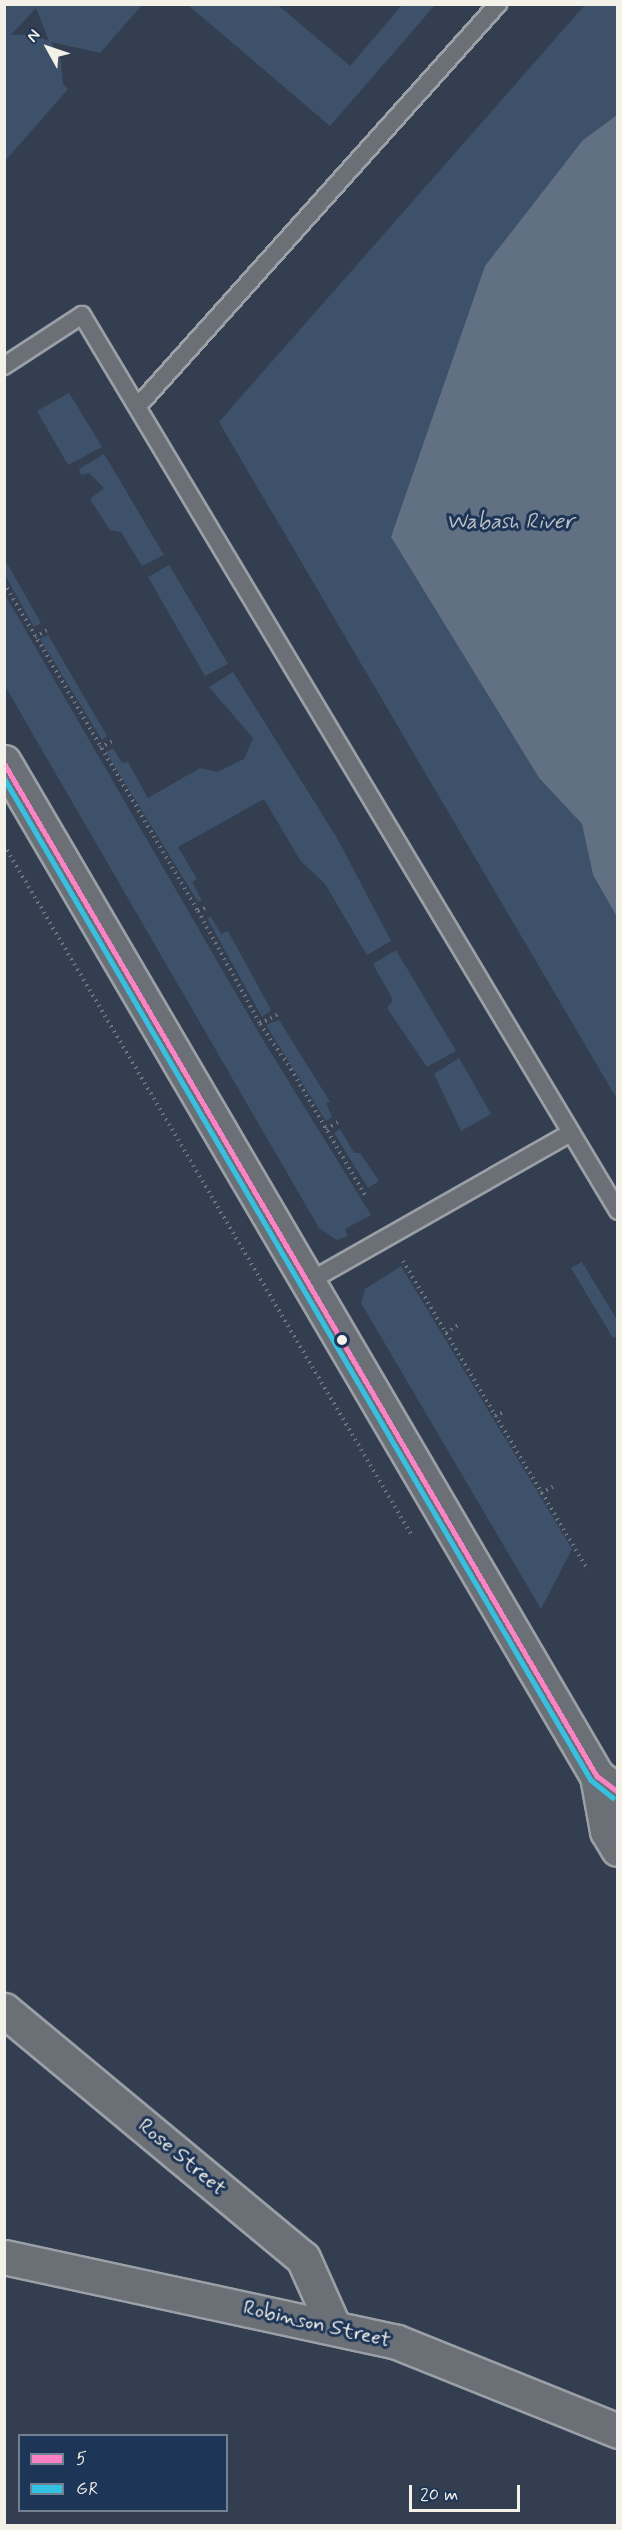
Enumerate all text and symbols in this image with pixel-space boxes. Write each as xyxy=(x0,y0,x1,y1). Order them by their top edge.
north arrow xyxy=(18,18,78,78)
text: N xyxy=(22,25,45,47)
water label: Wabash River xyxy=(446,510,574,536)
unlabelled marker xyxy=(336,1334,348,1346)
street label: Rose Street xyxy=(133,2113,231,2201)
street label: Robinson Street xyxy=(241,2295,393,2353)
legend xyxy=(18,2434,228,2512)
text: 5 xyxy=(76,2447,87,2471)
scale bar xyxy=(412,2473,523,2511)
text: GR xyxy=(76,2477,98,2501)
text: 20 m xyxy=(420,2483,458,2507)

